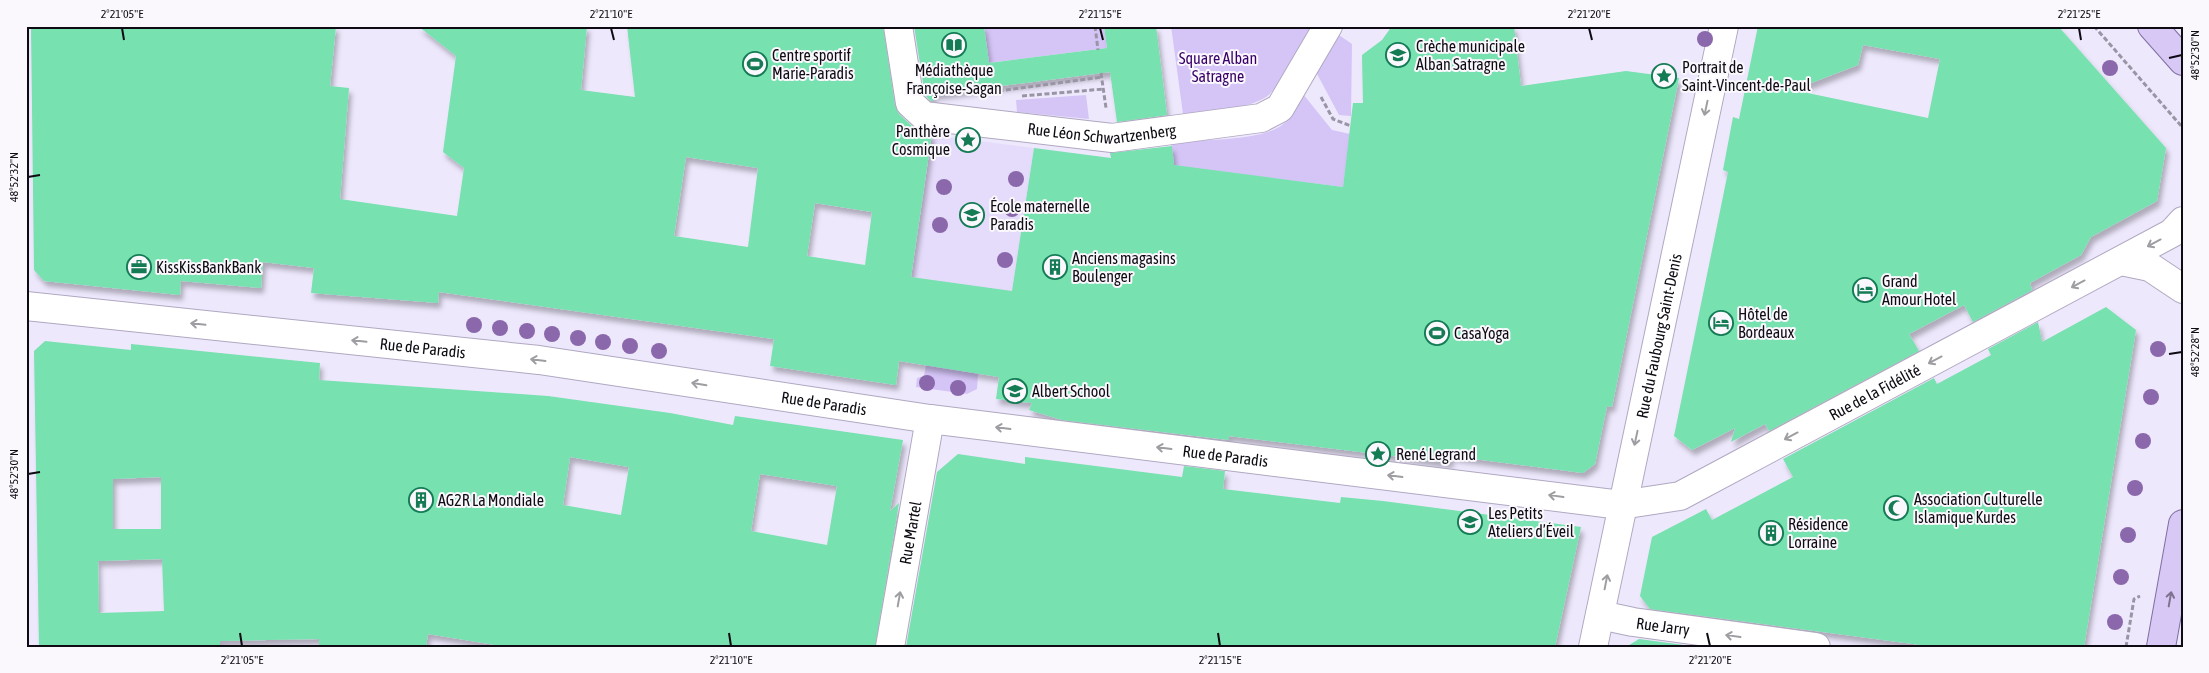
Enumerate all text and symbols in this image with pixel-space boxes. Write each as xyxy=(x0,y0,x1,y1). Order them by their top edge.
text: 2°21'05"E xyxy=(101,7,143,21)
text: 2°21'10"E xyxy=(590,7,632,21)
text: 2°21'15"E xyxy=(1079,7,1121,21)
text: 2°21'20"E xyxy=(1568,7,1610,21)
text: 2°21'25"E xyxy=(2058,7,2100,21)
text: 48°52'30"N xyxy=(2188,30,2202,80)
library icon: Médiathèque Françoise-Sagan xyxy=(941,32,967,58)
place label: Crèche municipale Alban Satragne xyxy=(1416,37,1525,74)
school or university icon: Crèche municipale Alban Satragne xyxy=(1385,42,1411,68)
place label: Centre sportif Marie-Paradis xyxy=(772,46,854,82)
park label: Square Alban Satragne xyxy=(1179,49,1257,86)
sports icon: Centre sportif Marie-Paradis xyxy=(742,51,768,77)
place label: Portrait de Saint-Vincent-de-Paul xyxy=(1682,58,1812,94)
place label: Médiathèque Françoise-Sagan xyxy=(906,61,1002,98)
place icon: Portrait de Saint-Vincent-de-Paul xyxy=(1651,63,1677,89)
one-way arrow xyxy=(1701,100,1710,116)
street label: Rue Léon Schwartzenberg xyxy=(1027,119,1177,147)
place label: Panthère Cosmique xyxy=(892,122,950,159)
place icon: Panthère Cosmique xyxy=(955,127,981,153)
text: 48°52'32"N xyxy=(7,152,21,202)
place label: École maternelle Paradis xyxy=(990,197,1090,233)
school or university icon: École maternelle Paradis xyxy=(959,202,985,228)
one-way arrow xyxy=(2146,238,2161,248)
place label: Anciens magasins Boulenger xyxy=(1072,249,1176,286)
street label: Rue du Faubourg Saint-Denis xyxy=(1633,252,1685,420)
office icon: KissKissBankBank xyxy=(126,254,152,280)
building icon: Anciens magasins Boulenger xyxy=(1042,254,1068,280)
place label: KissKissBankBank xyxy=(156,258,261,276)
place label: Grand Amour Hotel xyxy=(1882,272,1957,308)
hotel icon: Grand Amour Hotel xyxy=(1852,277,1878,303)
one-way arrow xyxy=(2071,280,2086,289)
place label: Hôtel de Bordeaux xyxy=(1738,305,1795,341)
hotel icon: Hôtel de Bordeaux xyxy=(1708,310,1734,336)
one-way arrow xyxy=(190,319,206,329)
sports icon: CasaYoga xyxy=(1424,320,1450,346)
place label: CasaYoga xyxy=(1454,324,1509,343)
text: 48°52'28"N xyxy=(2188,327,2202,377)
street label: Rue de Paradis xyxy=(379,334,467,361)
one-way arrow xyxy=(351,336,367,346)
one-way arrow xyxy=(530,355,546,365)
one-way arrow xyxy=(1928,356,1943,365)
street label: Rue de la Fidélité xyxy=(1826,360,1923,424)
school or university icon: Albert School xyxy=(1002,378,1028,404)
one-way arrow xyxy=(691,379,707,389)
place label: Albert School xyxy=(1032,382,1111,400)
street label: Rue de Paradis xyxy=(780,388,868,418)
one-way arrow xyxy=(995,423,1011,433)
one-way arrow xyxy=(1631,430,1640,446)
one-way arrow xyxy=(1785,432,1799,442)
place icon: René Legrand xyxy=(1365,441,1391,467)
street label: Rue de Paradis xyxy=(1182,442,1270,470)
one-way arrow xyxy=(1156,443,1172,453)
place label: René Legrand xyxy=(1396,445,1476,464)
text: 48°52'30"N xyxy=(7,449,21,499)
one-way arrow xyxy=(1387,471,1403,481)
building icon: AG2R La Mondiale xyxy=(408,487,434,513)
place label: Association Culturelle Islamique Kurdes xyxy=(1914,490,2043,527)
place label: AG2R La Mondiale xyxy=(438,491,544,509)
one-way arrow xyxy=(1548,491,1564,501)
mosque icon: Association Culturelle Islamique Kurdes xyxy=(1883,495,1909,521)
street label: Rue Martel xyxy=(896,499,925,566)
place label: Les Petits Ateliers d’Éveil xyxy=(1488,504,1575,540)
school or university icon: Les Petits Ateliers d’Éveil xyxy=(1457,509,1483,535)
place label: Résidence Lorraine xyxy=(1788,515,1848,551)
building icon: Résidence Lorraine xyxy=(1758,520,1784,546)
one-way arrow xyxy=(1602,574,1612,590)
one-way arrow xyxy=(894,591,904,607)
one-way arrow xyxy=(2166,591,2175,607)
street label: Rue Jarry xyxy=(1635,614,1691,640)
one-way arrow xyxy=(1725,630,1741,640)
text: 2°21'05"E xyxy=(221,653,263,667)
text: 2°21'10"E xyxy=(710,653,752,667)
text: 2°21'15"E xyxy=(1199,653,1241,667)
text: 2°21'20"E xyxy=(1689,653,1731,667)

